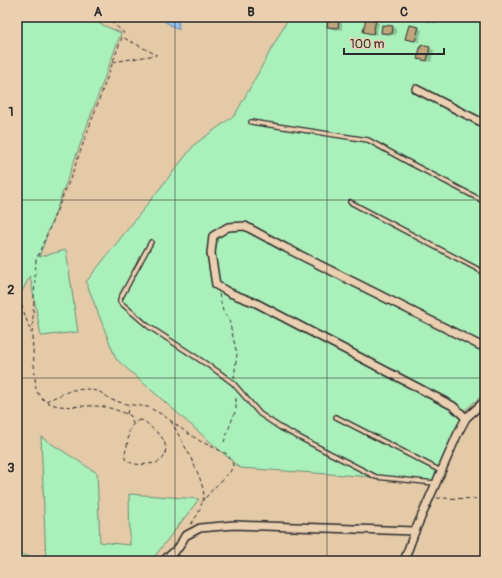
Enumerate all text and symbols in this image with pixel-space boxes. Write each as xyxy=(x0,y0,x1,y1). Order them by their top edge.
text: A xyxy=(94,4,103,20)
text: B xyxy=(247,4,255,20)
text: C xyxy=(400,4,408,20)
scale bar xyxy=(344,30,444,56)
text: 100 m xyxy=(350,37,385,52)
text: 1 xyxy=(8,104,14,120)
text: 2 xyxy=(7,282,15,298)
text: 3 xyxy=(7,460,15,476)

